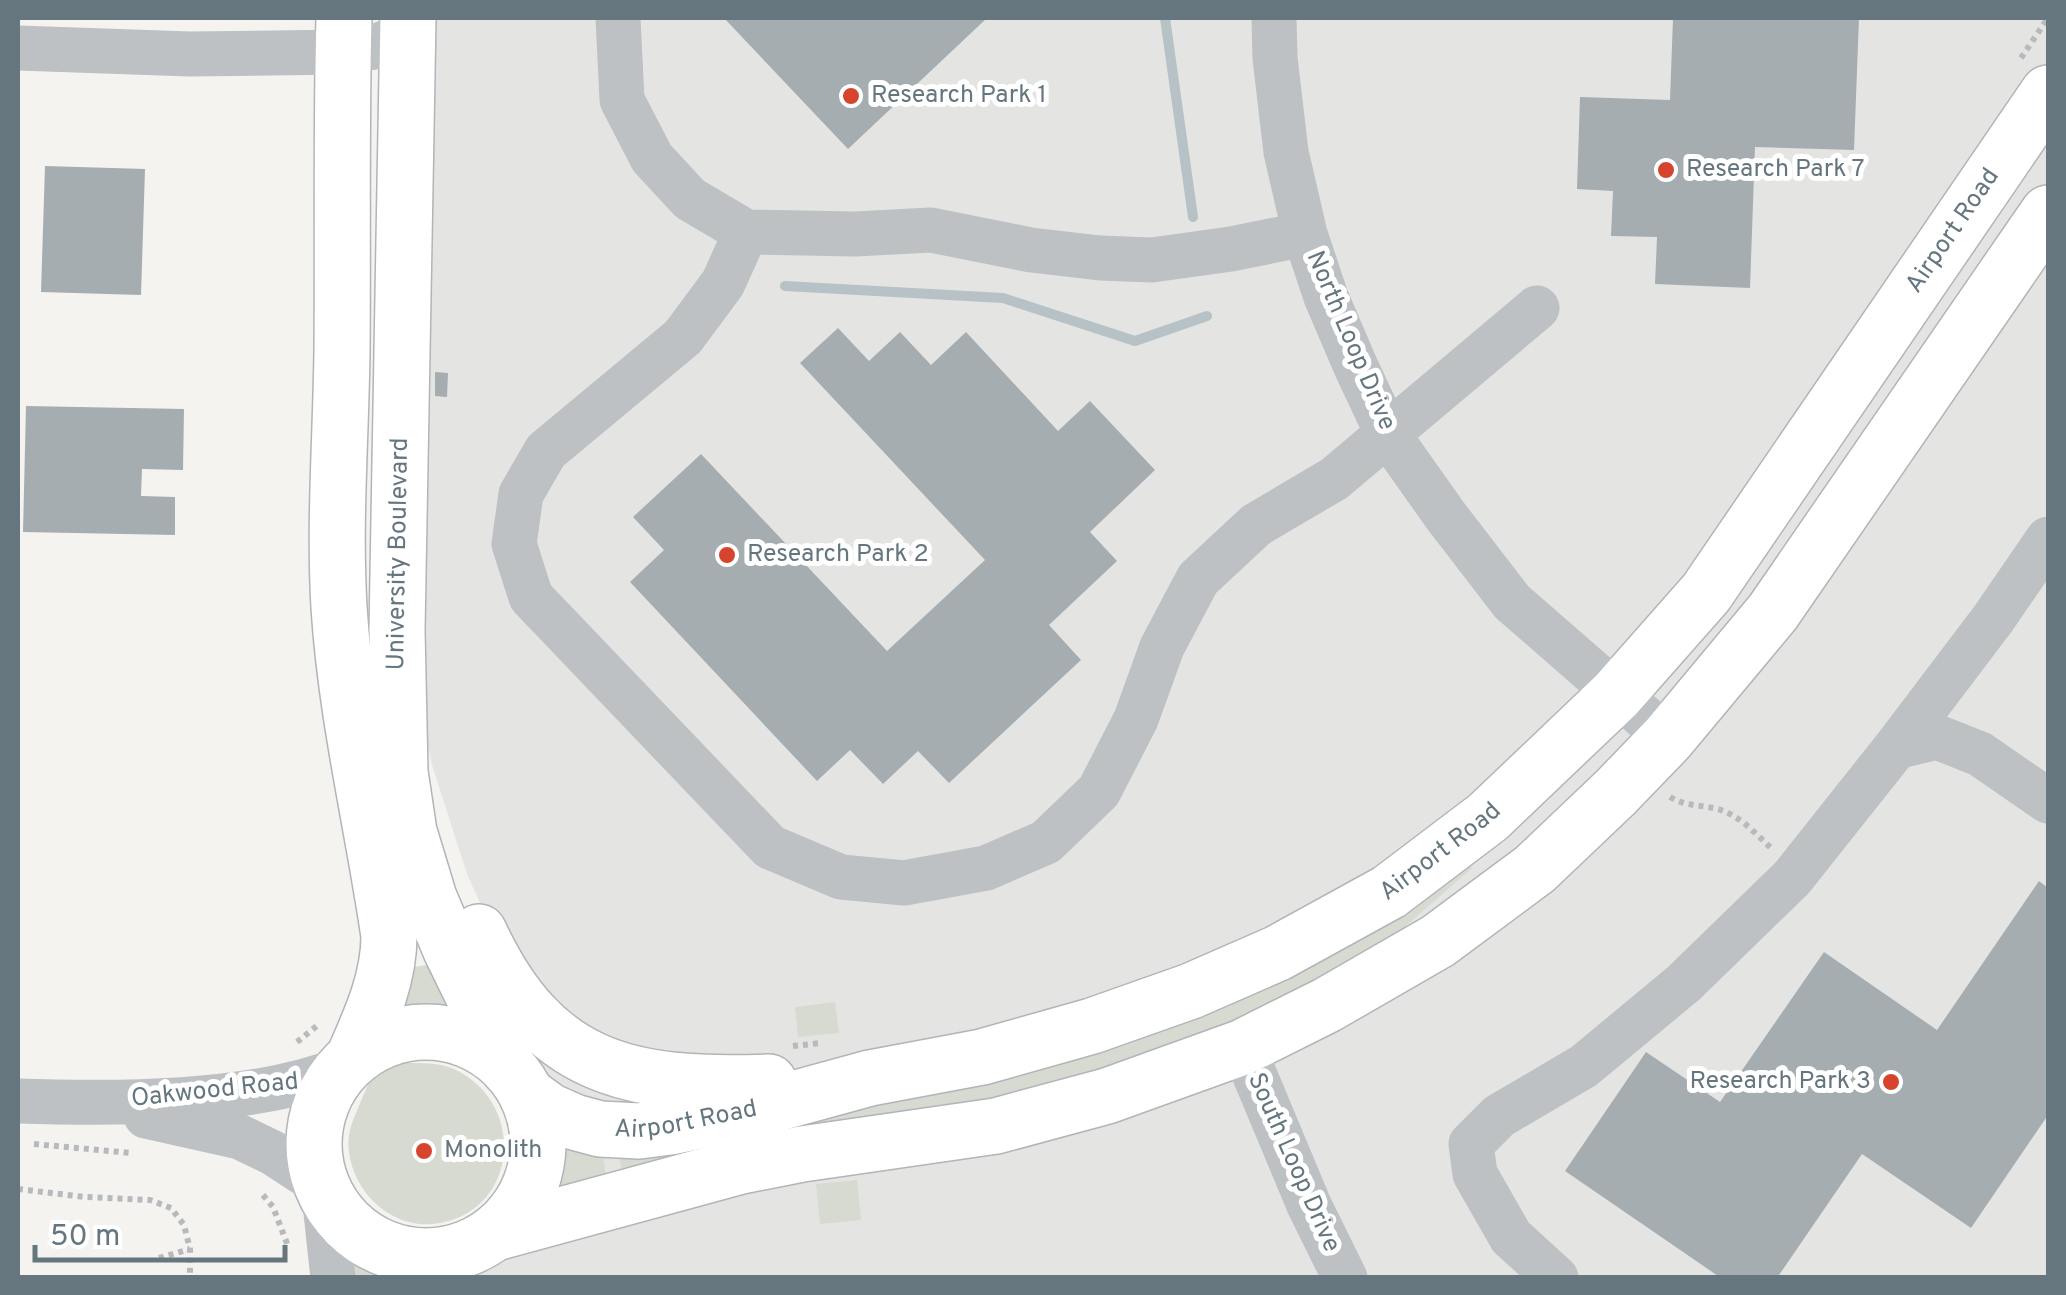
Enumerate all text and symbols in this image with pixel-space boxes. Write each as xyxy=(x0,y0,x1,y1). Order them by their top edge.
place label: Research Park 1 xyxy=(871,80,1047,112)
marker: Research Park 1 xyxy=(840,85,862,107)
place label: Research Park 7 xyxy=(1686,154,1865,186)
marker: Research Park 7 xyxy=(1655,159,1677,181)
street label: Airport Road xyxy=(1899,162,2008,300)
street label: North Loop Drive xyxy=(1298,246,1402,436)
street label: University Boulevard xyxy=(381,437,417,671)
place label: Research Park 2 xyxy=(747,539,929,571)
marker: Research Park 2 xyxy=(716,544,738,566)
street label: Airport Road xyxy=(1374,796,1509,909)
street label: Oakwood Road xyxy=(130,1066,300,1116)
place label: Research Park 3 xyxy=(1689,1066,1871,1098)
street label: South Loop Drive xyxy=(1239,1068,1347,1258)
marker: Research Park 3 xyxy=(1880,1071,1902,1093)
street label: Airport Road xyxy=(613,1094,760,1147)
place label: Monolith xyxy=(444,1135,542,1167)
marker: Monolith xyxy=(413,1140,435,1162)
scale bar xyxy=(35,1200,285,1262)
text: 50 m xyxy=(50,1219,120,1256)

